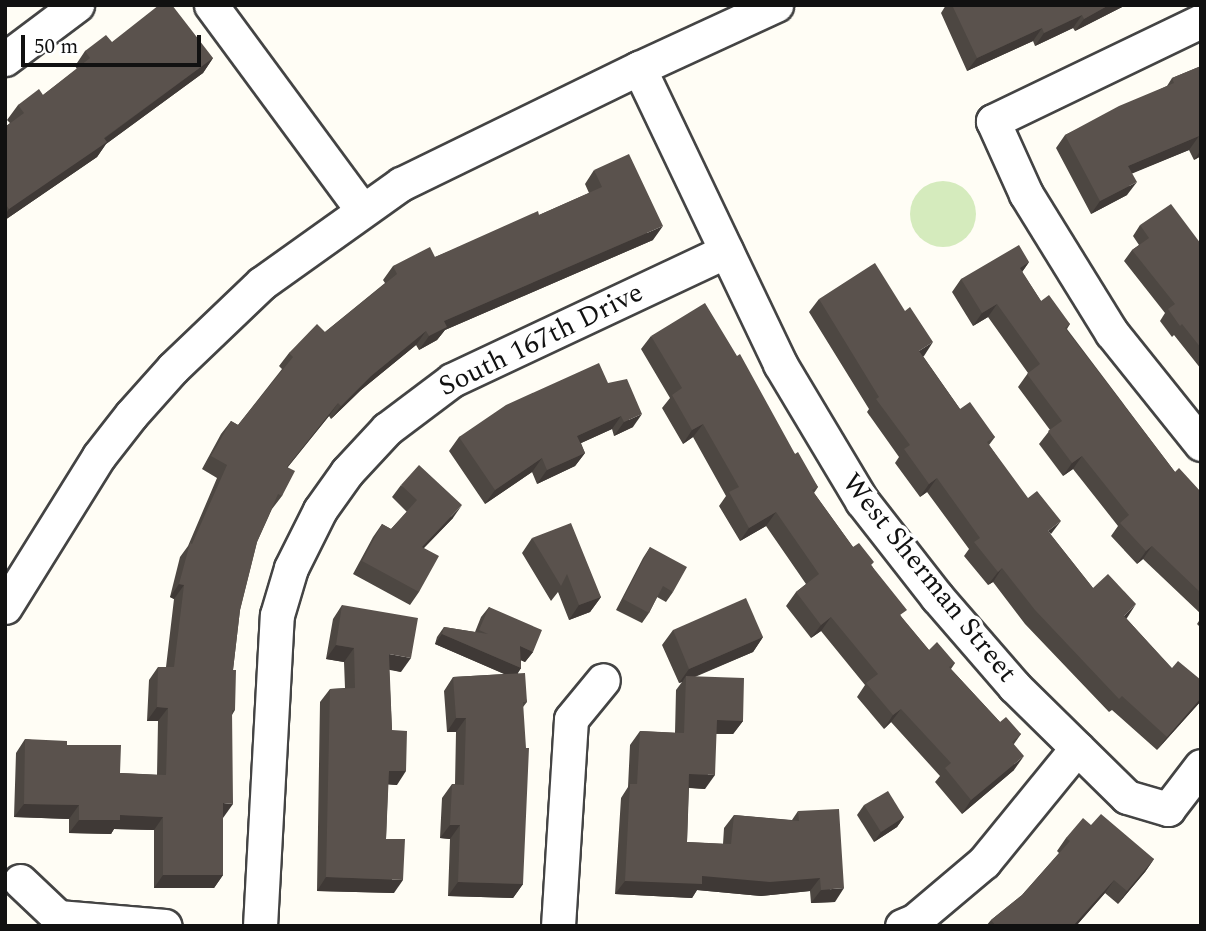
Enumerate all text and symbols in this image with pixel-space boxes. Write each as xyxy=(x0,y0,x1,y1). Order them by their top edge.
scale bar xyxy=(24,21,205,65)
text: 50 m xyxy=(34,31,78,63)
street label: South 167th Drive xyxy=(433,276,649,404)
street label: West Sherman Street xyxy=(834,467,1024,689)

